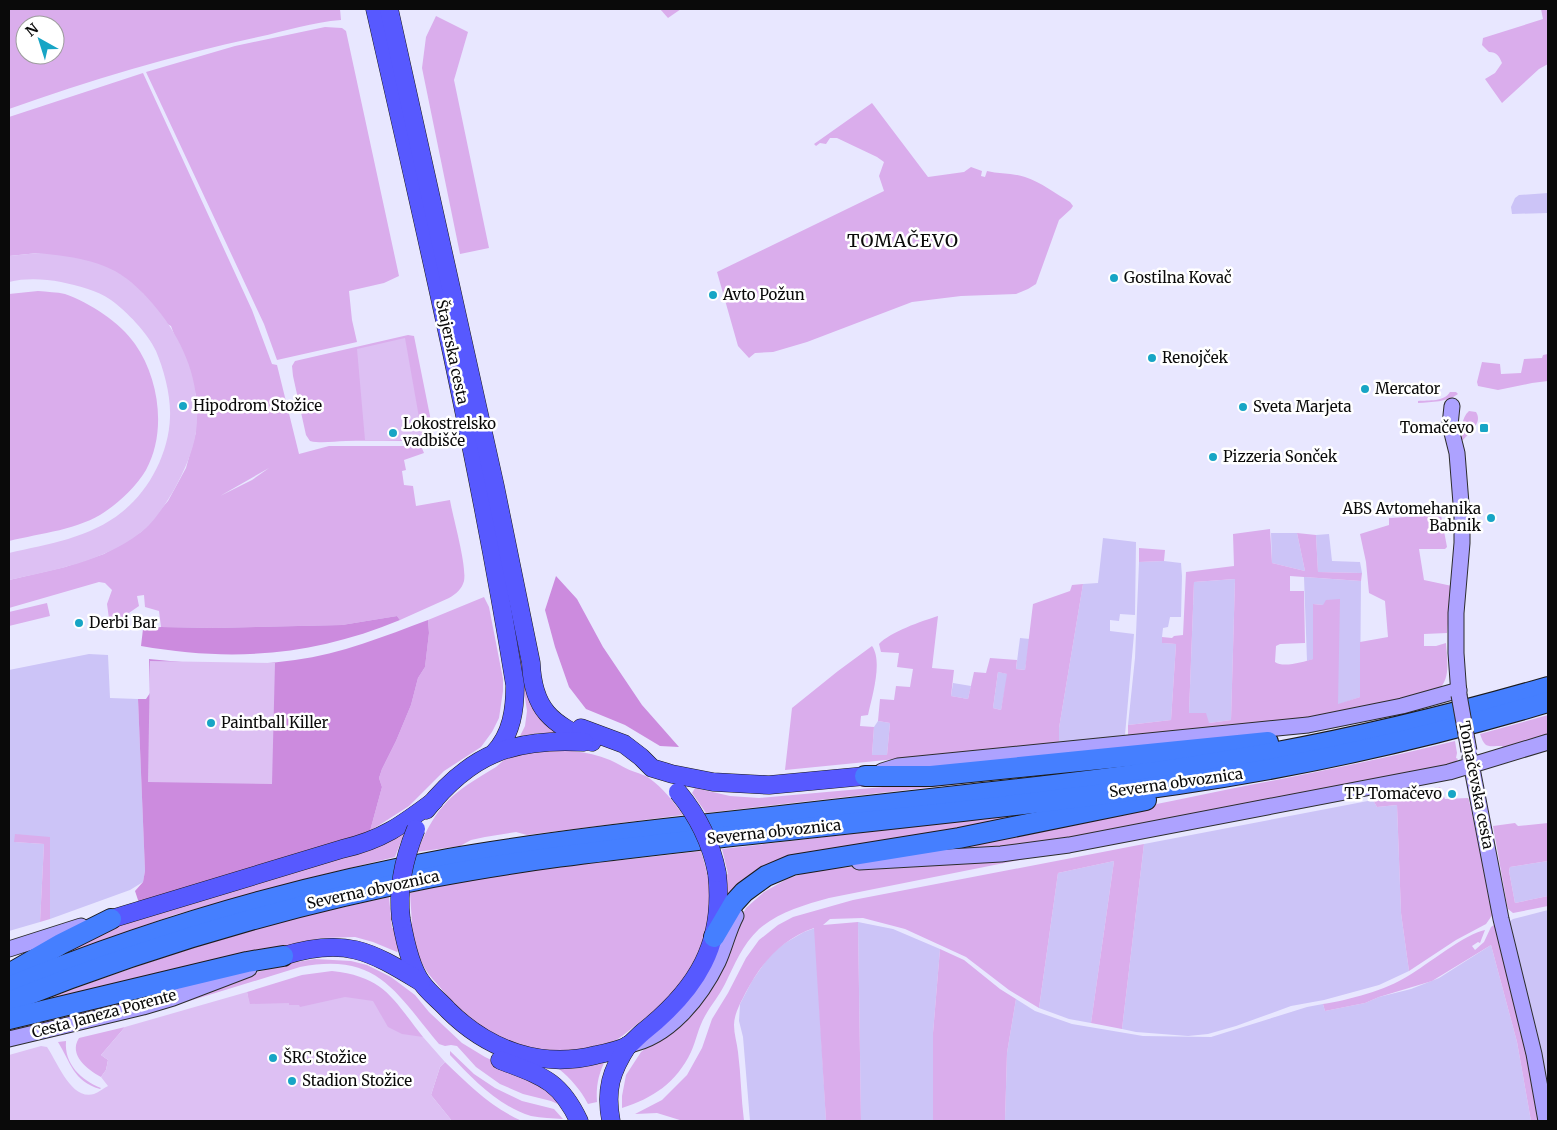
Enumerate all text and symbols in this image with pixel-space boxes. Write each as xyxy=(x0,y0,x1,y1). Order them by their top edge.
north arrow xyxy=(15,15,65,65)
text: N xyxy=(22,19,42,40)
district label: TOMAČEVO xyxy=(847,229,959,252)
place label: Gostilna Kovač xyxy=(1124,268,1232,287)
marker: Gostilna Kovač xyxy=(1108,272,1120,284)
place label: Avto Požun xyxy=(722,285,805,304)
marker: Avto Požun xyxy=(707,289,719,301)
street label: Štajerska cesta xyxy=(432,298,474,406)
place label: Renojček xyxy=(1162,348,1229,367)
marker: Renojček xyxy=(1146,352,1158,364)
place label: Mercator xyxy=(1375,379,1441,398)
marker: Mercator xyxy=(1359,383,1371,395)
place label: Hipodrom Stožice xyxy=(193,396,322,415)
place label: Sveta Marjeta xyxy=(1253,397,1352,416)
marker: Hipodrom Stožice xyxy=(177,400,189,412)
marker: Sveta Marjeta xyxy=(1237,401,1249,413)
place label: Lokostrelsko vadbišče xyxy=(402,414,496,450)
place label: Tomačevo xyxy=(1400,418,1474,437)
marker: Tomačevo xyxy=(1478,422,1490,434)
marker: Lokostrelsko vadbišče xyxy=(387,427,399,439)
place label: Pizzeria Sonček xyxy=(1223,447,1338,466)
marker: Pizzeria Sonček xyxy=(1207,451,1219,463)
place label: ABS Avtomehanika Babnik xyxy=(1342,499,1481,535)
marker: ABS Avtomehanika Babnik xyxy=(1485,512,1497,524)
place label: Derbi Bar xyxy=(89,613,158,632)
marker: Derbi Bar xyxy=(73,617,85,629)
place label: Paintball Killer xyxy=(221,713,329,732)
marker: Paintball Killer xyxy=(205,717,217,729)
street label: Tomačevska cesta xyxy=(1455,719,1498,851)
street label: Severna obvoznica xyxy=(1108,764,1244,801)
place label: TP Tomačevo xyxy=(1344,784,1442,803)
marker: TP Tomačevo xyxy=(1446,788,1458,800)
street label: Severna obvoznica xyxy=(706,815,842,848)
street label: Severna obvoznica xyxy=(305,866,441,913)
street label: Cesta Janeza Porente xyxy=(30,985,178,1042)
place label: ŠRC Stožice xyxy=(283,1047,367,1067)
marker: ŠRC Stožice xyxy=(267,1052,279,1064)
place label: Stadion Stožice xyxy=(302,1071,412,1090)
marker: Stadion Stožice xyxy=(286,1075,298,1087)

